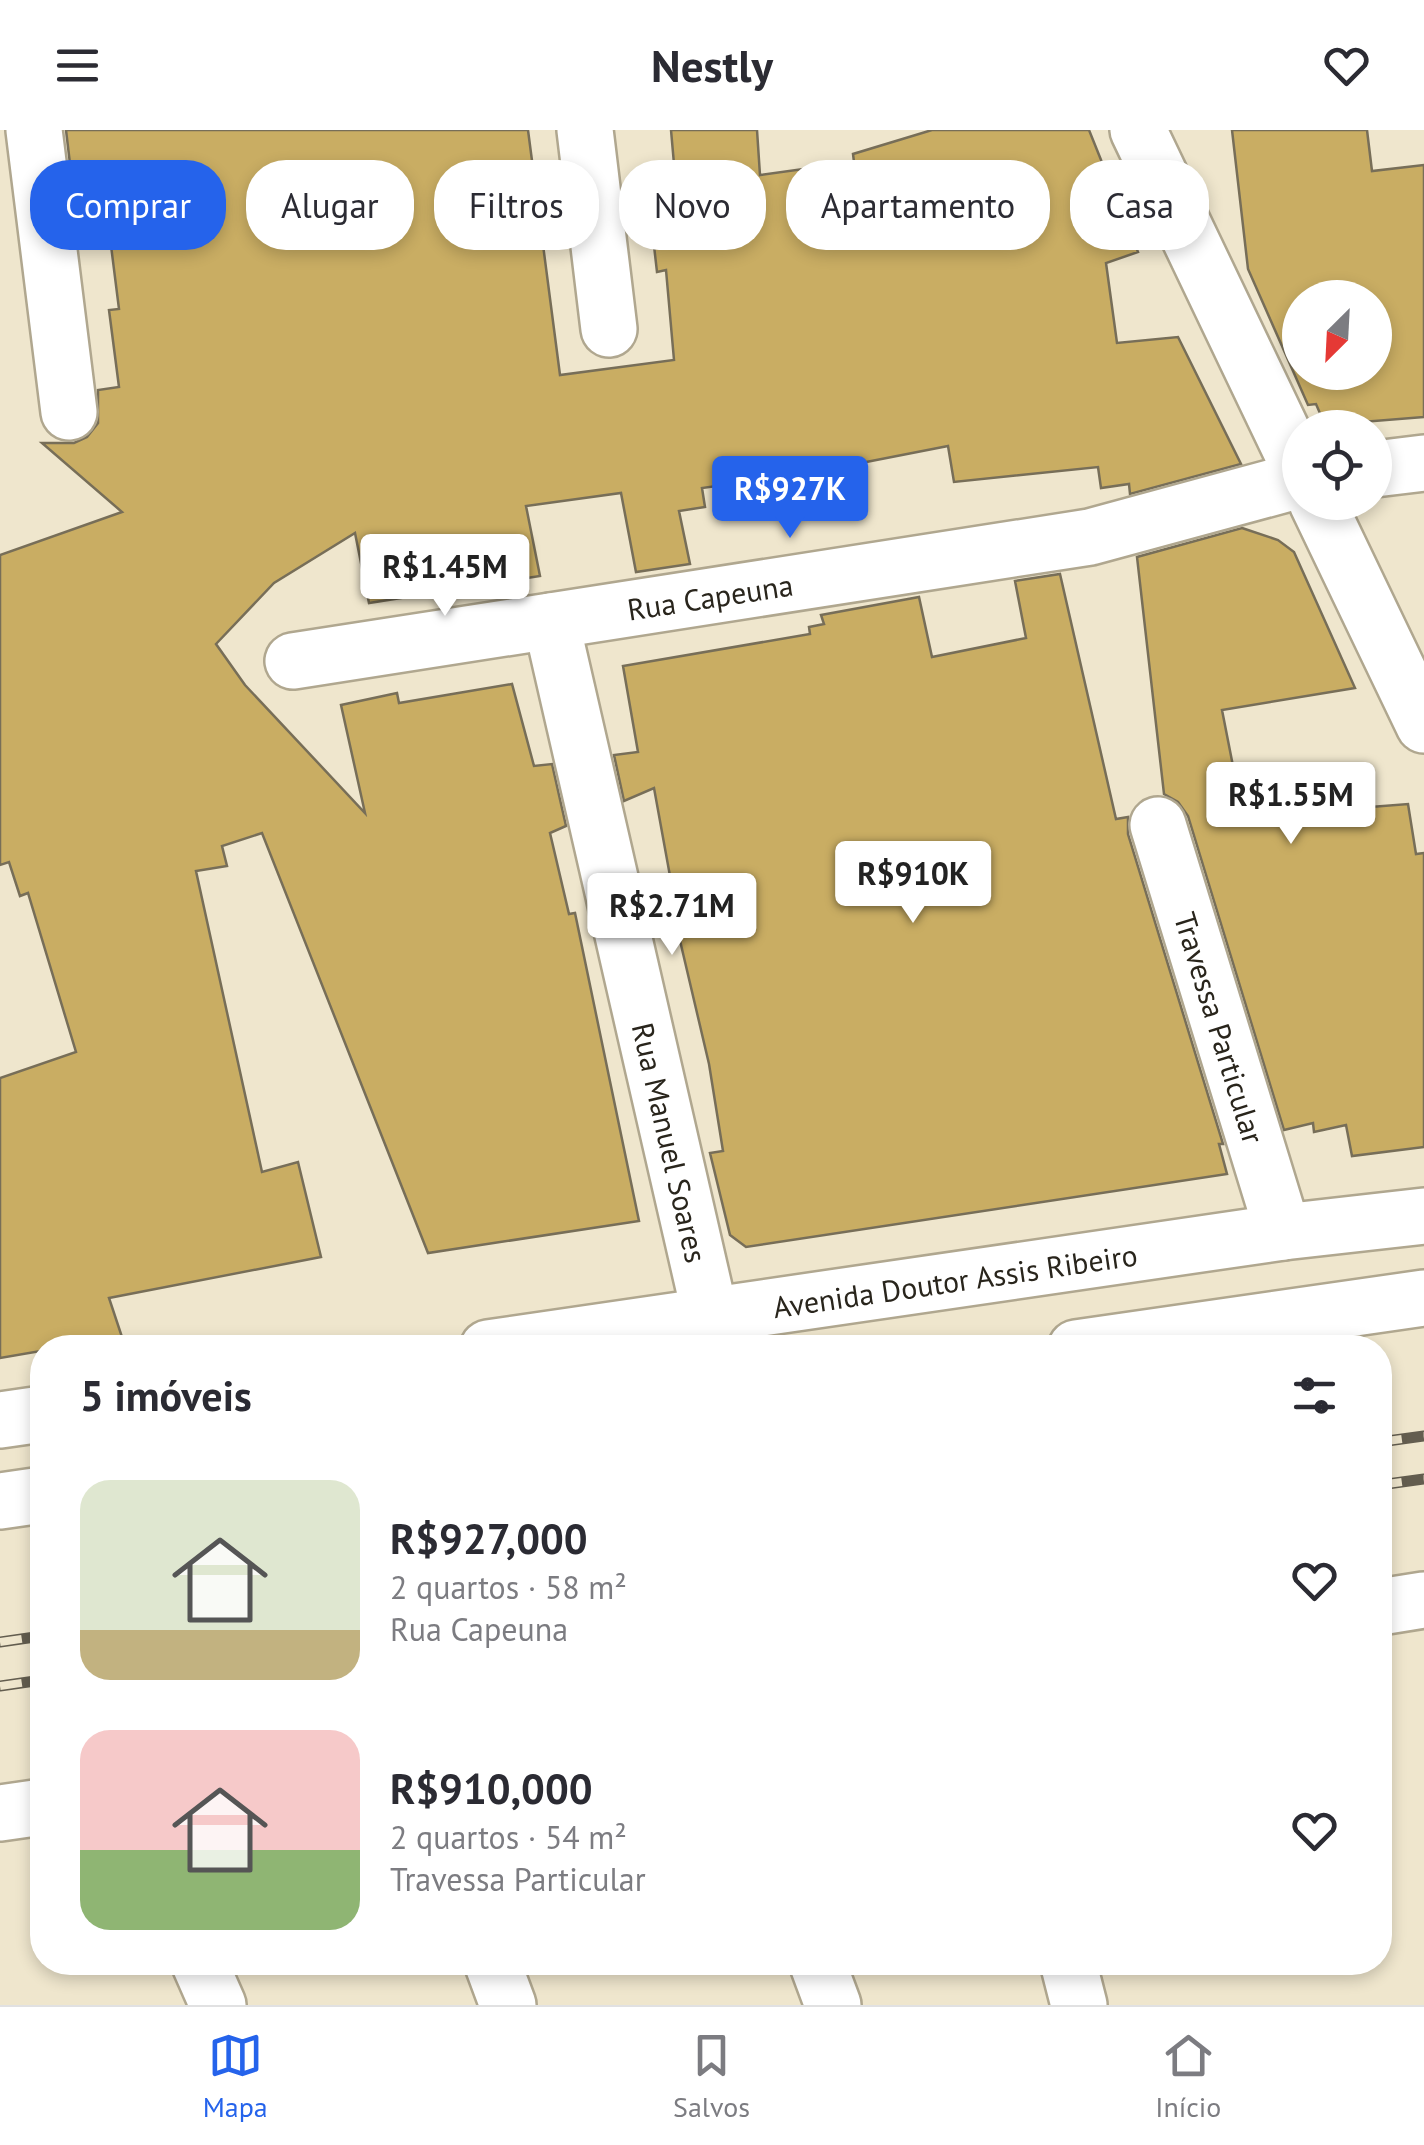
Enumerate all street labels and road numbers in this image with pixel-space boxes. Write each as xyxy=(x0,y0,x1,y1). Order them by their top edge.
street label: Rua Capeuna xyxy=(624,564,796,628)
street label: Travessa Particular xyxy=(1166,907,1274,1148)
street label: Rua Manuel Soares xyxy=(624,1019,717,1266)
street label: Avenida Doutor Assis Ribeiro xyxy=(770,1234,1140,1326)

